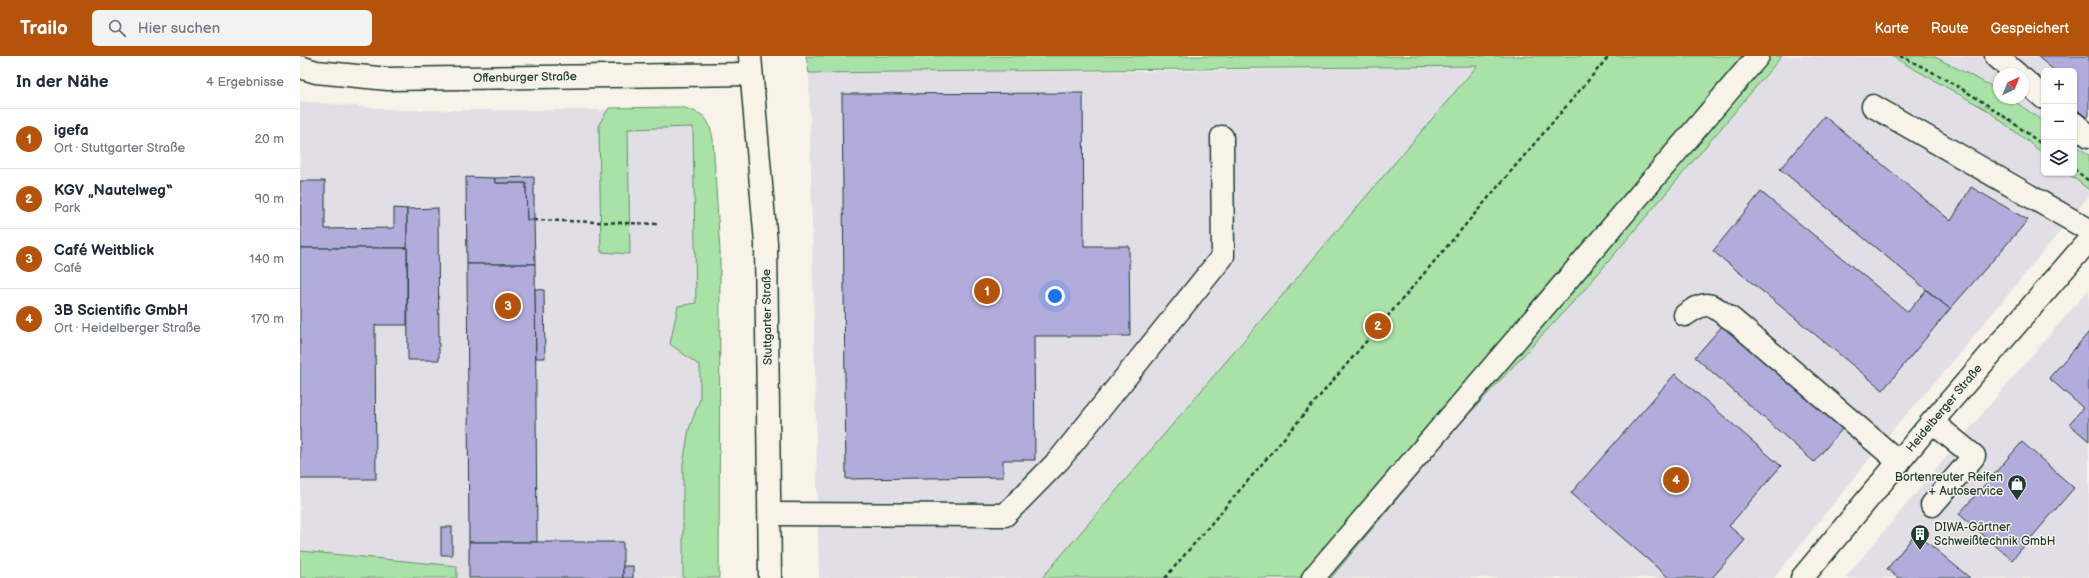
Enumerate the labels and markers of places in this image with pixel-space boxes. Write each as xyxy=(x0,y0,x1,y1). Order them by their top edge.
pin: 1 xyxy=(974,276,1000,306)
pin: 3 xyxy=(495,291,521,321)
pin: 2 xyxy=(1365,311,1391,341)
pin: 4 xyxy=(1663,465,1689,495)
place label: Bortenreuter Reifen + Autoservice xyxy=(1895,470,2003,499)
shop icon: Bortenreuter Reifen + Autoservice xyxy=(2006,473,2028,501)
place label: DIWA-Gärtner Schweißtechnik GmbH xyxy=(1934,520,2056,549)
building icon: DIWA-Gärtner Schweißtechnik GmbH xyxy=(1909,523,1931,551)

